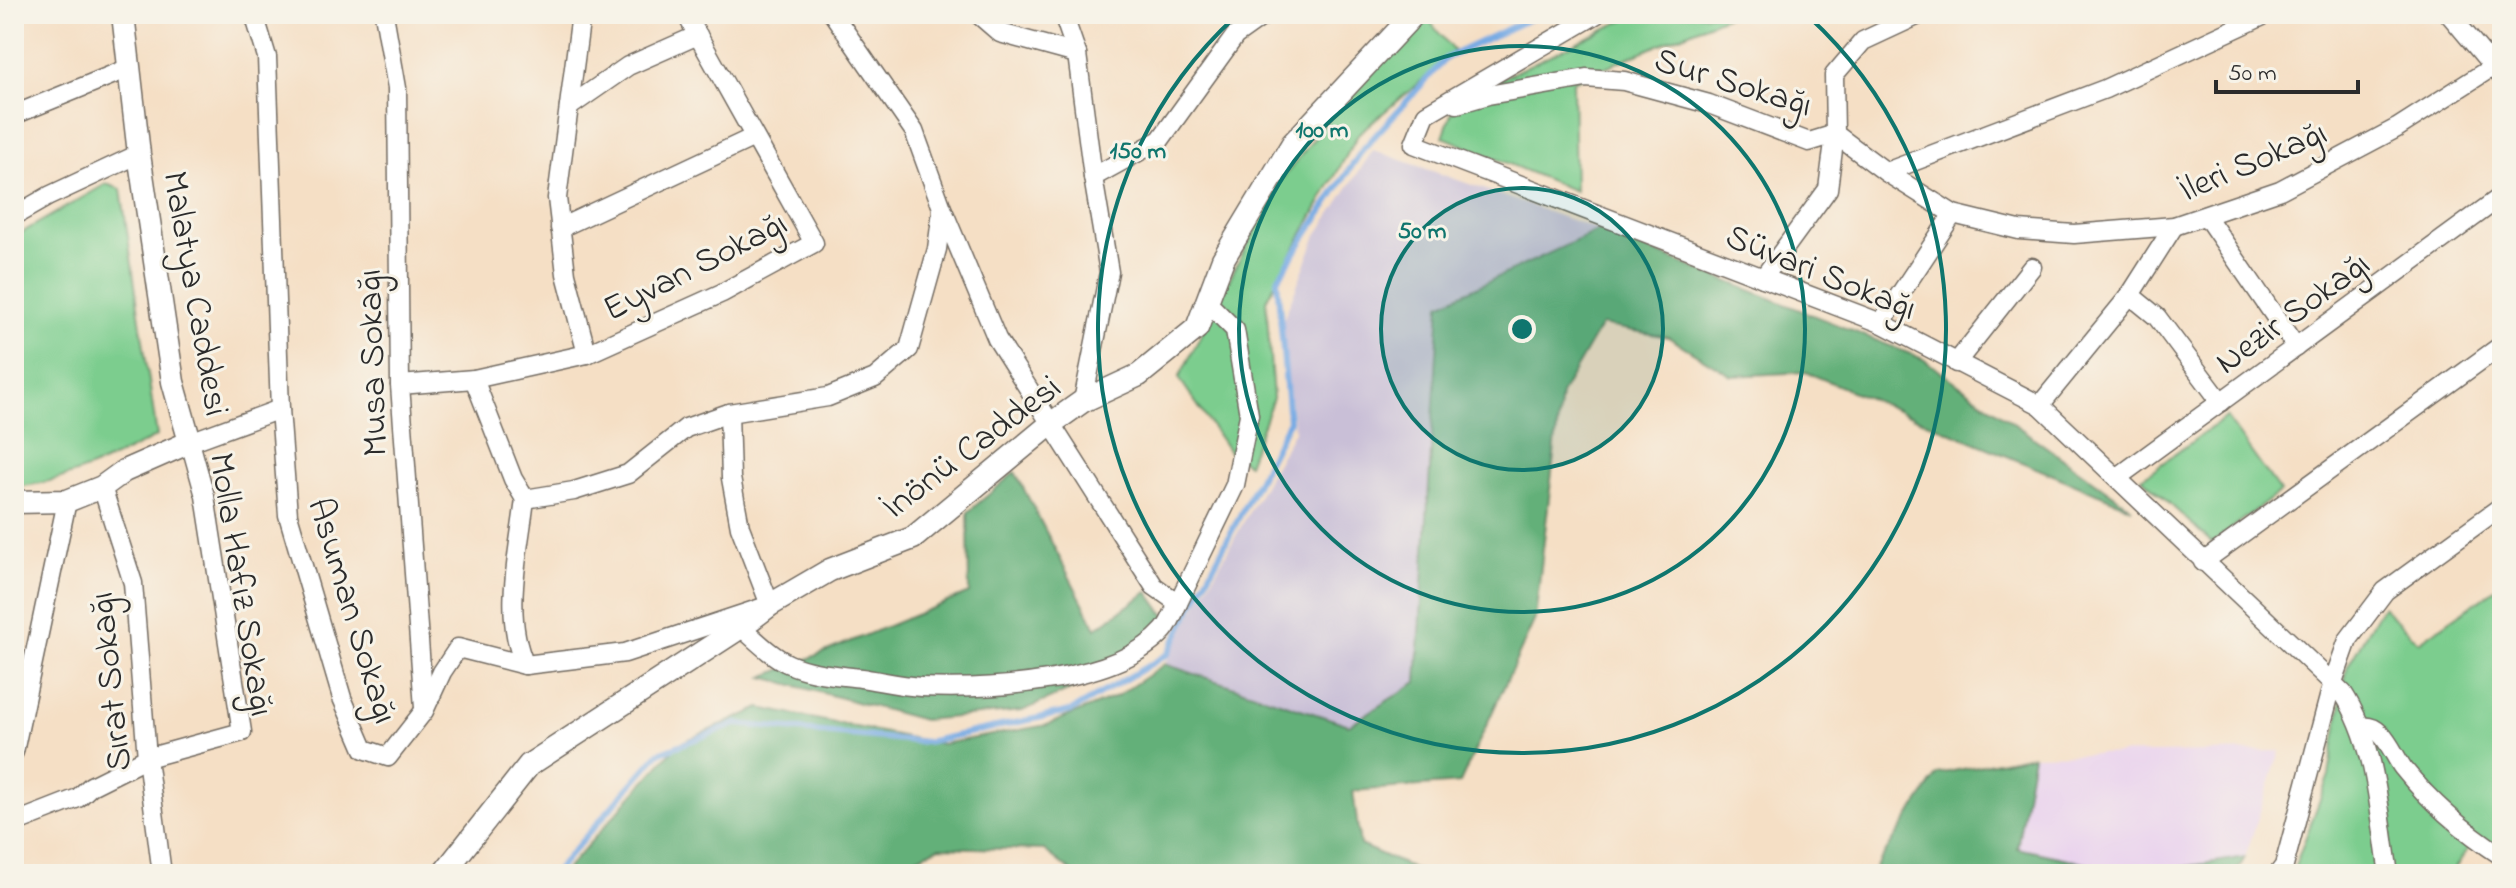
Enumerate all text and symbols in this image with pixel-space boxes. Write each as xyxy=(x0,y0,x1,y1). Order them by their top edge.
street label: Sur Sokağı xyxy=(1647,35,1818,133)
scale bar xyxy=(2216,44,2358,94)
text: 50 m xyxy=(2228,57,2277,92)
street label: İleri Sokağı xyxy=(2172,108,2336,218)
text: 100 m xyxy=(1296,114,1349,149)
text: 150 m xyxy=(1110,135,1167,170)
street label: Malatya Caddesi xyxy=(146,167,241,420)
street label: Eyvan Sokağı xyxy=(595,199,797,337)
street label: Süvari Sokağı xyxy=(1717,212,1924,337)
text: 50 m xyxy=(1398,215,1447,250)
street label: Nezir Sokağı xyxy=(2205,240,2382,389)
street label: Musa Sokağı xyxy=(345,268,404,458)
centre of rings xyxy=(1508,315,1536,343)
street label: İnönü Caddesi xyxy=(872,363,1074,534)
street label: Molla Hafız Sokağı xyxy=(193,449,287,720)
street label: Asuman Sokağı xyxy=(291,492,410,731)
street label: Sırat Sokağı xyxy=(77,589,148,774)

